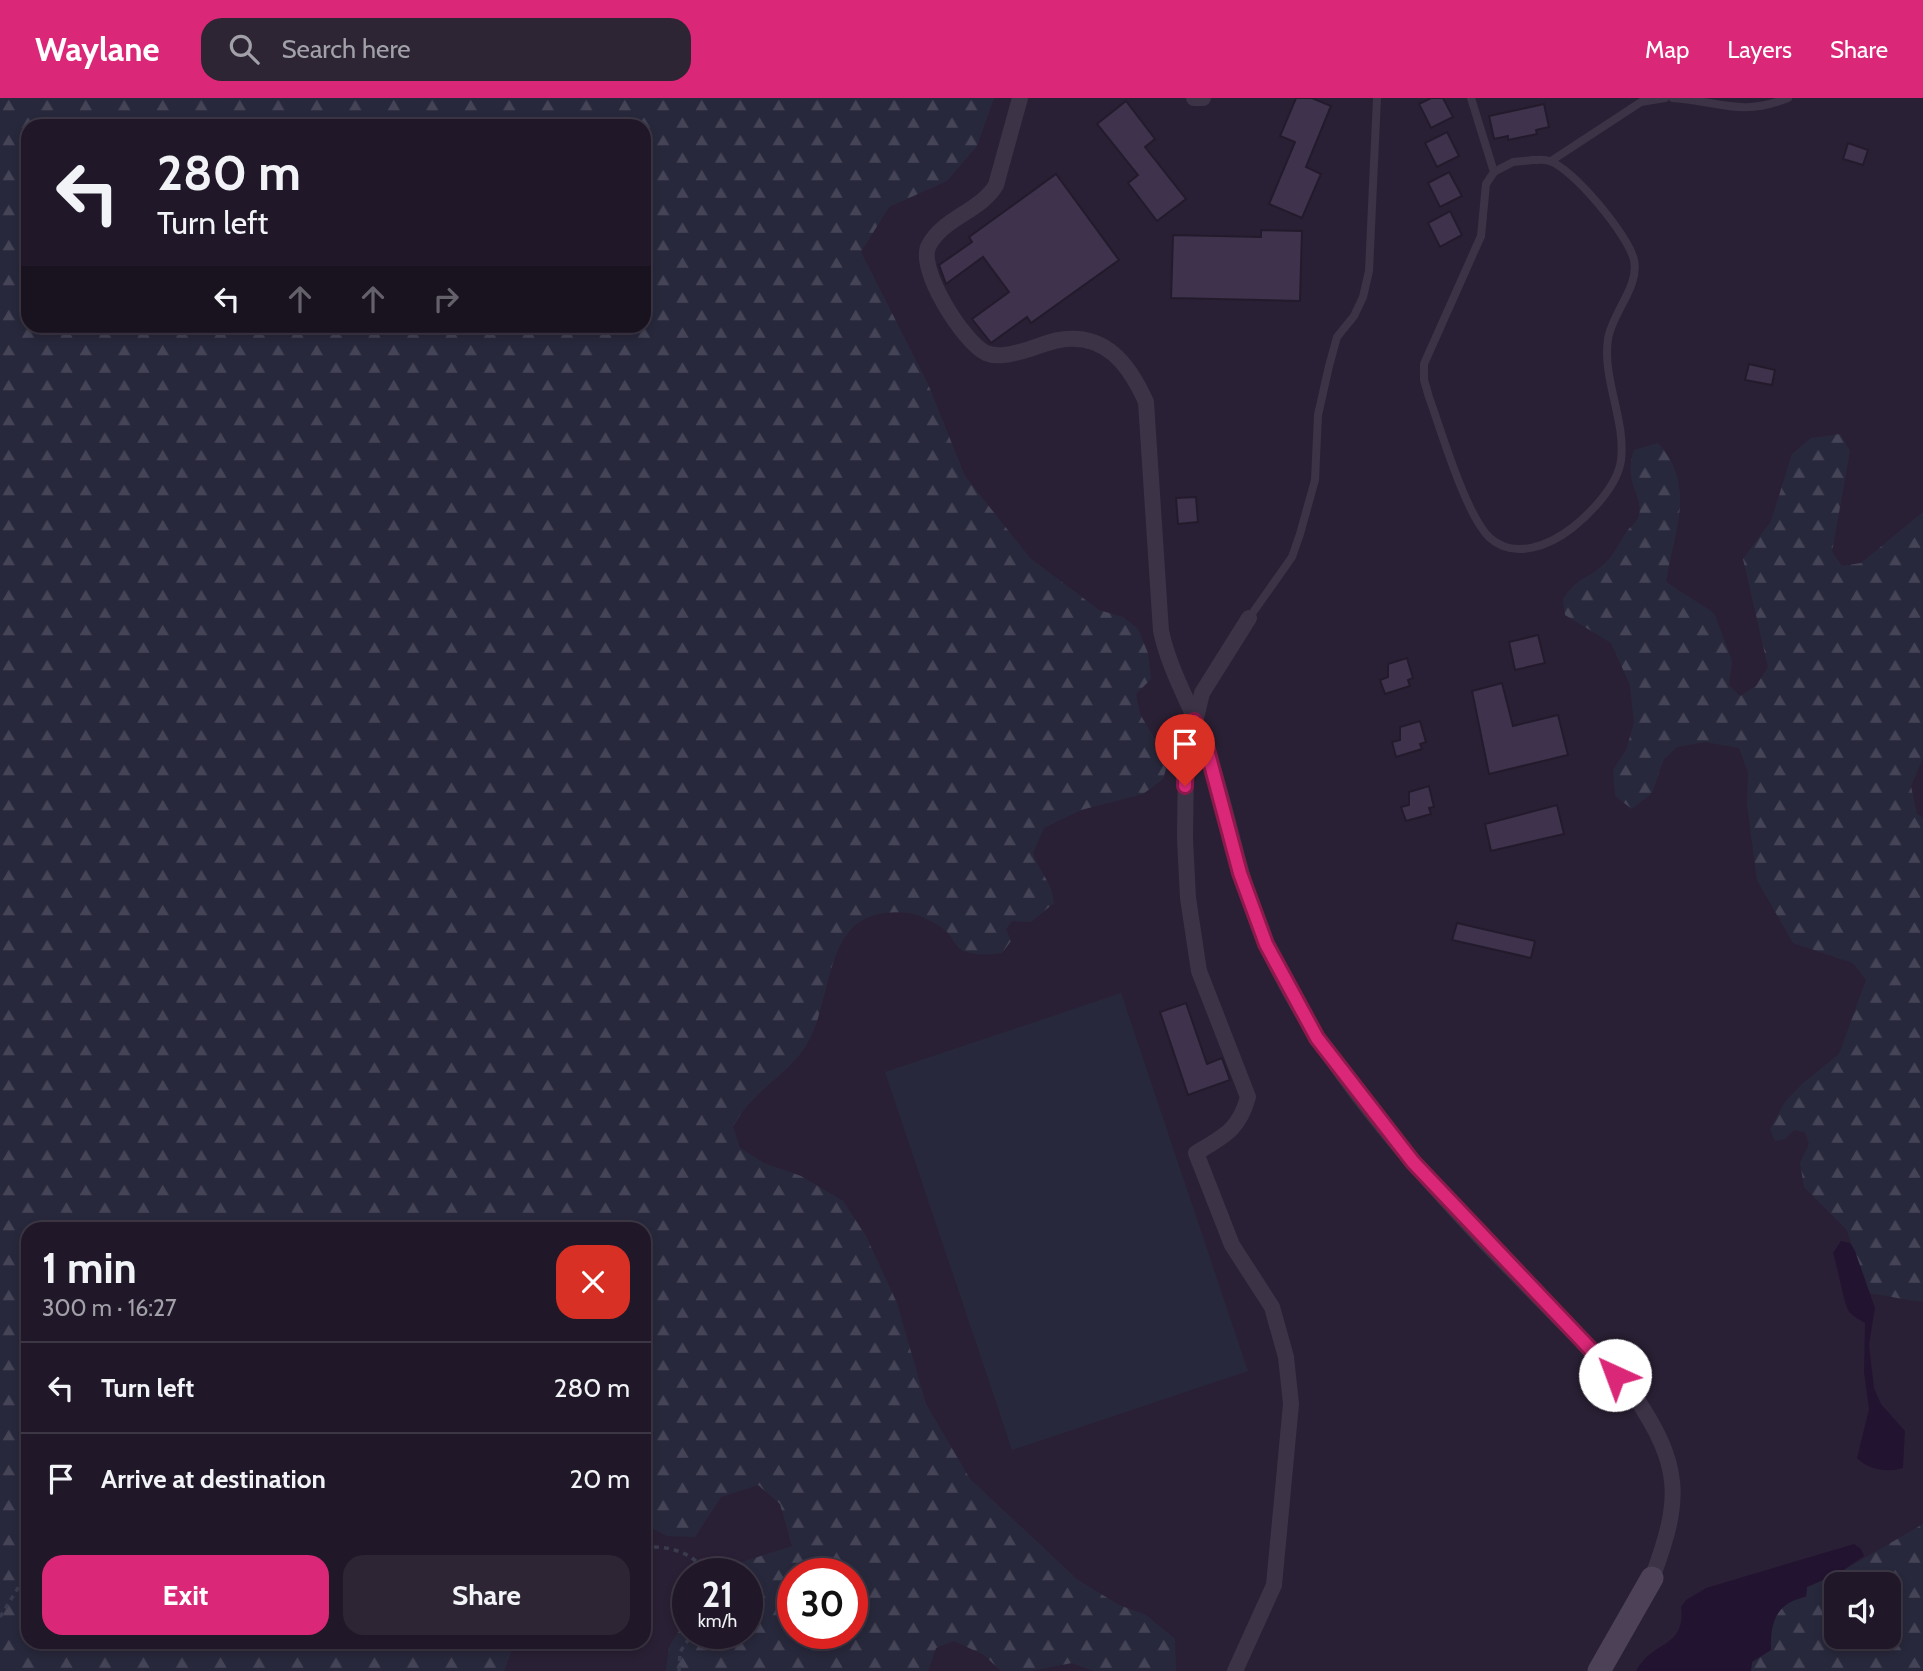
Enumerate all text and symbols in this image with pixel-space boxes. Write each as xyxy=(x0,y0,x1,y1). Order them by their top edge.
search box xyxy=(201,18,691,81)
text: Waylane xyxy=(35,29,159,69)
icon: search xyxy=(225,30,263,68)
text: Search here xyxy=(281,33,411,65)
text: Map xyxy=(1645,35,1689,64)
text: Layers xyxy=(1727,35,1792,64)
text: Share xyxy=(1830,35,1888,64)
text: 280 m xyxy=(157,143,301,202)
icon: left xyxy=(42,147,133,238)
text: Turn left xyxy=(157,203,268,242)
icon: left xyxy=(208,280,246,318)
icon: ahead xyxy=(281,280,319,318)
icon: ahead xyxy=(354,280,392,318)
icon: right xyxy=(427,280,465,318)
pin xyxy=(1155,714,1215,786)
icon: arrive xyxy=(1166,725,1204,763)
text: 1 min xyxy=(42,1242,137,1294)
button: close xyxy=(556,1245,630,1319)
text: 300 m · 16:27 xyxy=(42,1294,177,1322)
position arrow xyxy=(1578,1338,1652,1412)
icon: left xyxy=(42,1369,80,1407)
text: Turn left xyxy=(101,1372,194,1404)
text: 280 m xyxy=(554,1372,630,1404)
icon: arrive xyxy=(42,1460,80,1498)
text: Arrive at destination xyxy=(101,1463,326,1495)
text: 20 m xyxy=(570,1463,630,1495)
button: Exit xyxy=(42,1555,329,1635)
button: Share xyxy=(343,1555,630,1635)
speed limit sign: 30 xyxy=(777,1558,868,1649)
map controls xyxy=(1824,1572,1901,1649)
button: sound xyxy=(1824,1572,1901,1649)
text: 21 xyxy=(702,1573,733,1616)
text: km/h xyxy=(698,1610,737,1632)

